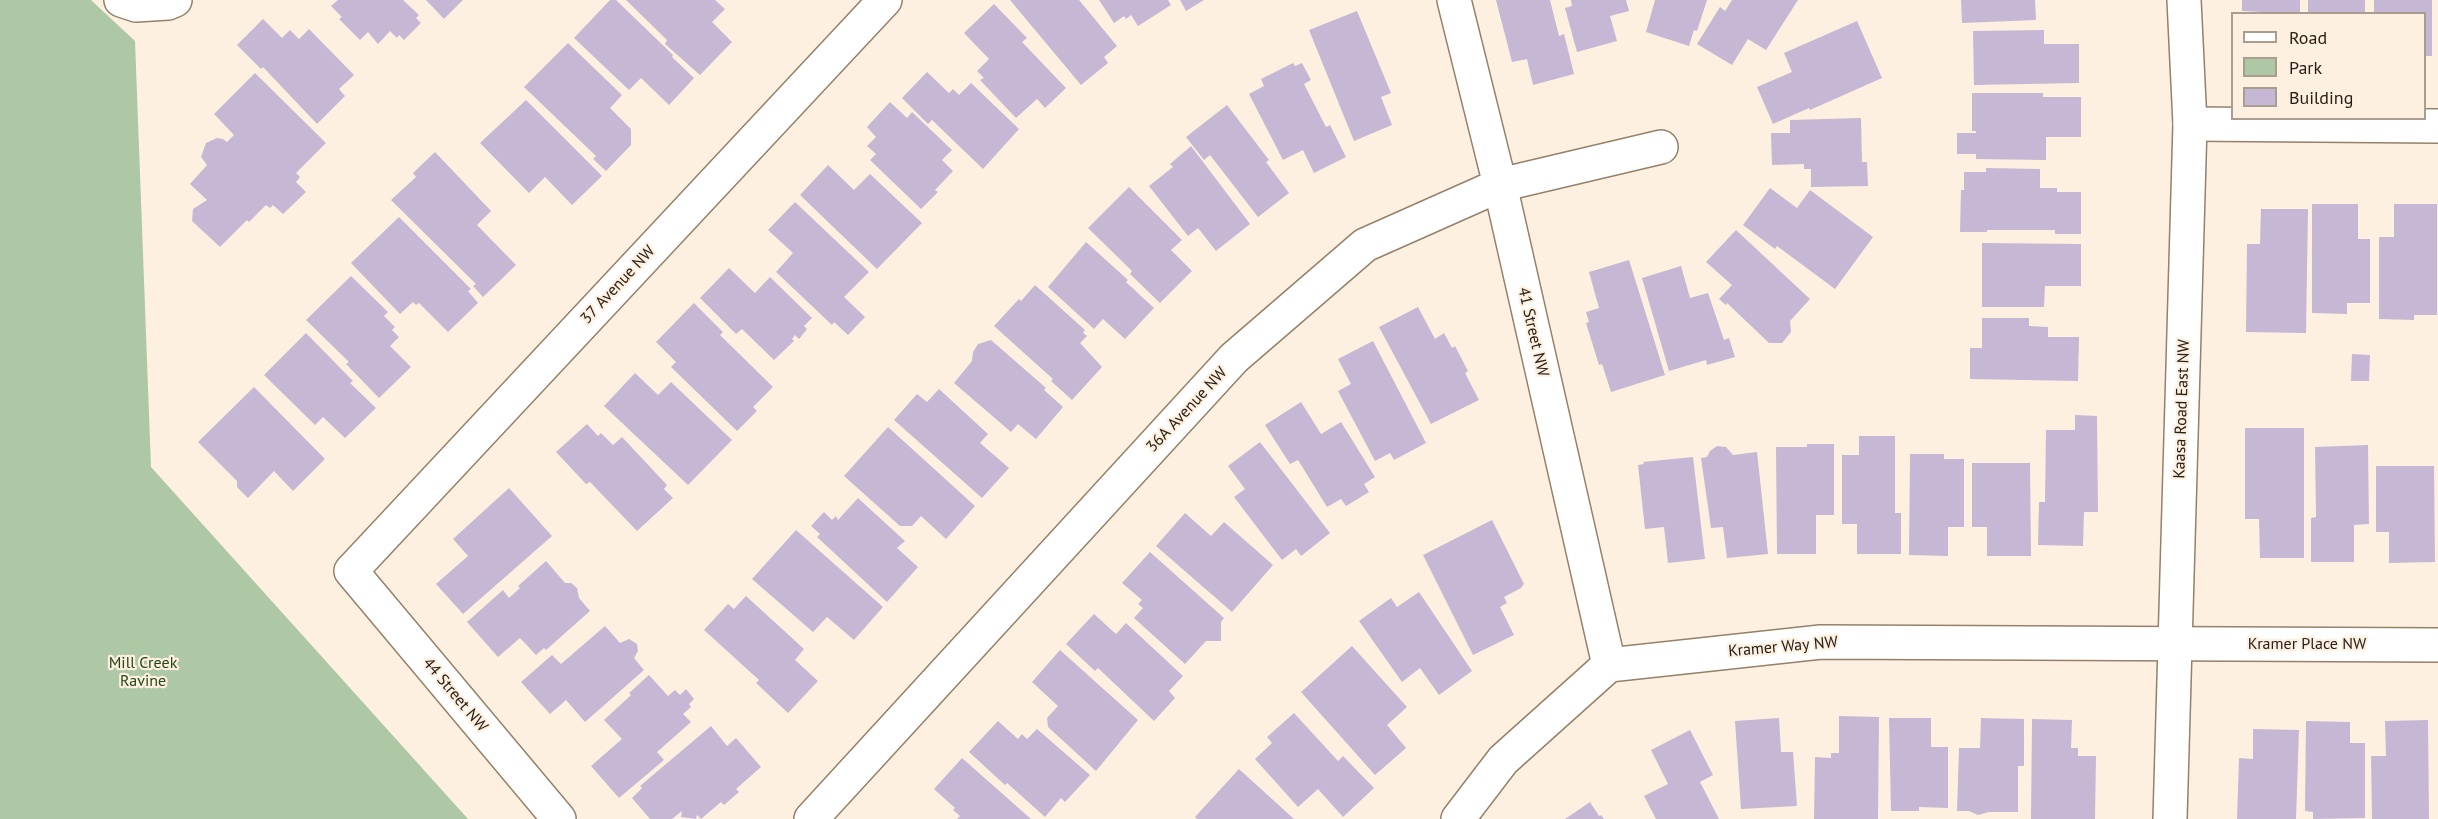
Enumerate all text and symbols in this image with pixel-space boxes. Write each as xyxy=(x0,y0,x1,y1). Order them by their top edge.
legend xyxy=(2231,12,2426,120)
text: Road xyxy=(2289,26,2327,49)
text: Park xyxy=(2289,56,2322,79)
text: Building xyxy=(2289,86,2353,109)
street label: 37 Avenue NW xyxy=(577,242,659,328)
street label: 41 Street NW xyxy=(1513,286,1553,378)
street label: Kaasa Road East NW xyxy=(2170,339,2194,479)
street label: 36A Avenue NW xyxy=(1143,363,1231,457)
street label: Kramer Way NW xyxy=(1727,633,1839,661)
street label: Kramer Place NW xyxy=(2248,634,2366,654)
park label: Mill Creek Ravine xyxy=(109,653,177,691)
street label: 44 Street NW xyxy=(418,654,492,736)

